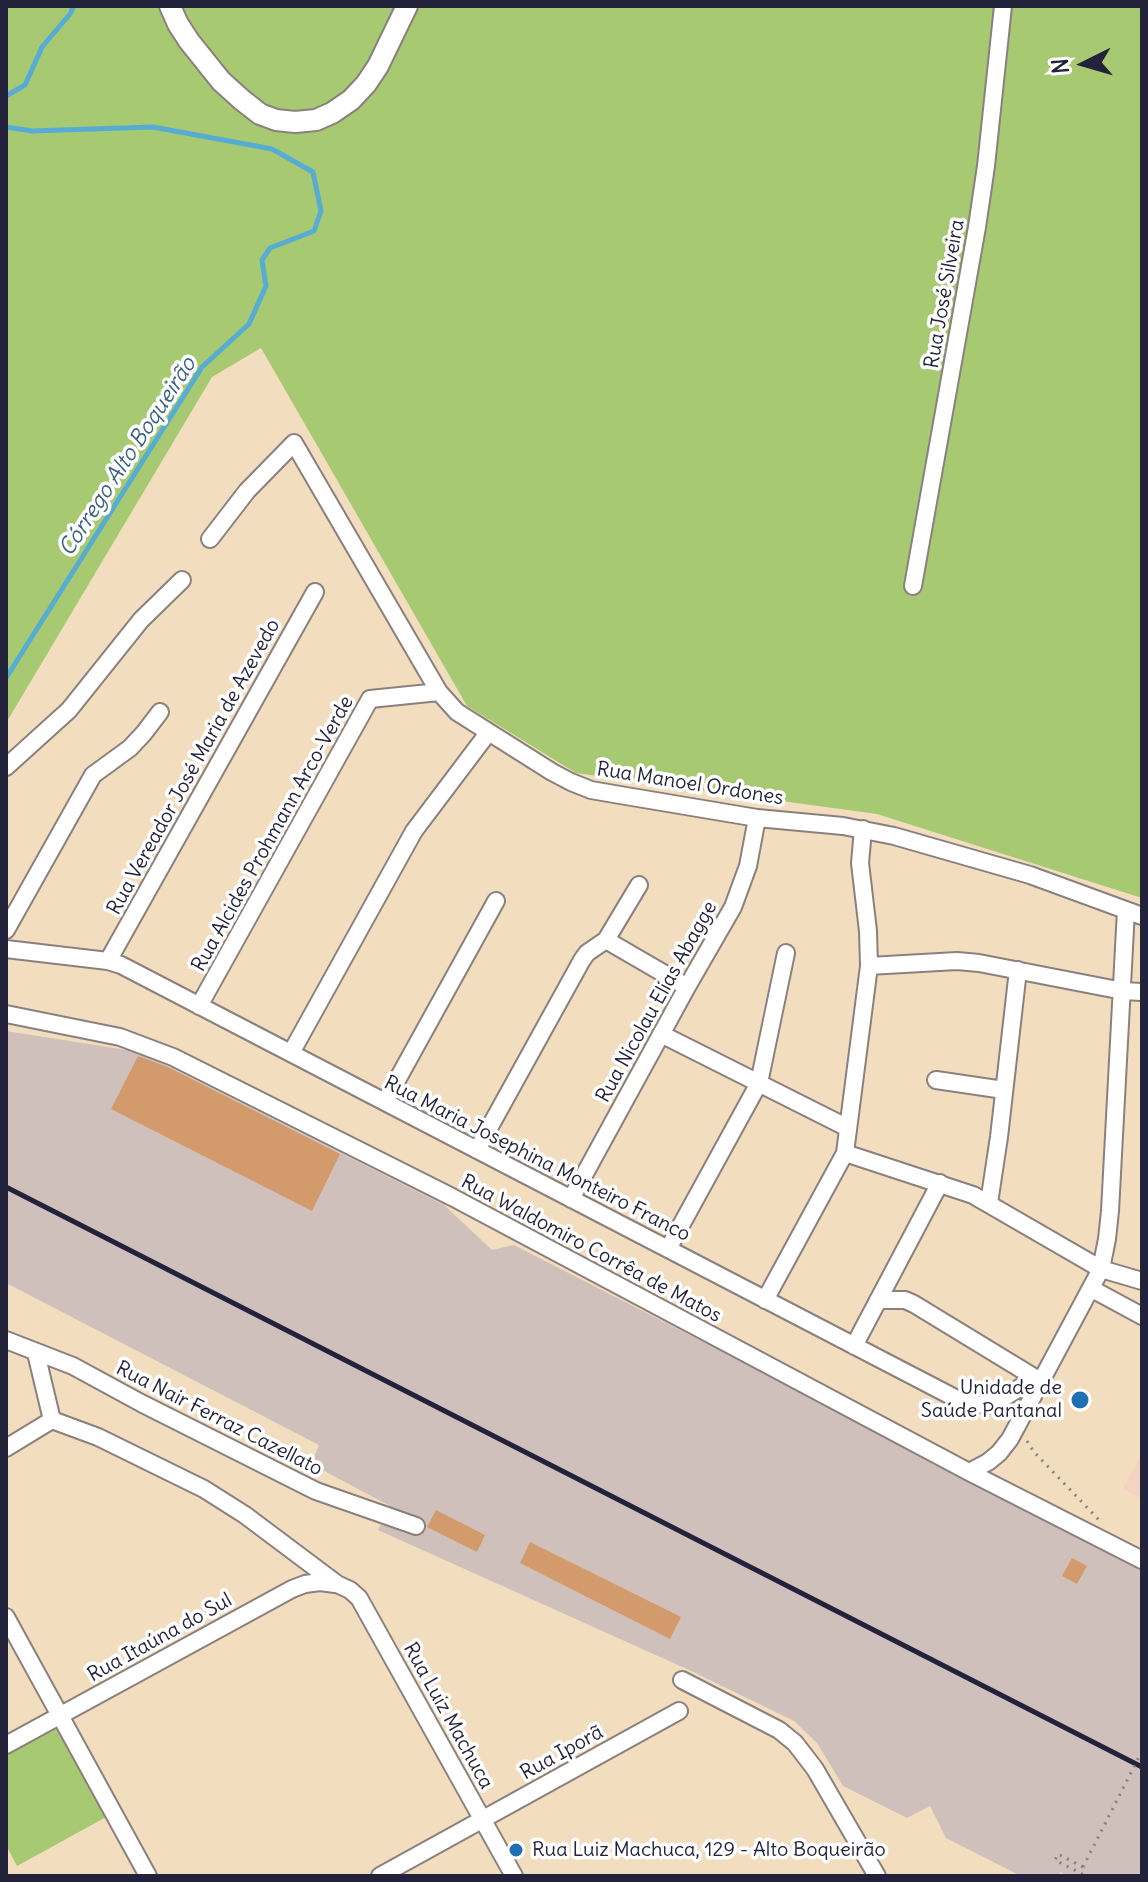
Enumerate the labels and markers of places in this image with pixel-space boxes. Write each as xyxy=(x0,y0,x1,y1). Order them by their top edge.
place label: Unidade de Saúde Pantanal xyxy=(921,1376,1062,1423)
marker: Unidade de Saúde Pantanal xyxy=(1069,1389,1091,1411)
place label: Rua Luiz Machuca, 129 - Alto Boqueirão xyxy=(532,1838,886,1862)
marker: Rua Luiz Machuca, 129 - Alto Boqueirão xyxy=(507,1841,525,1859)

